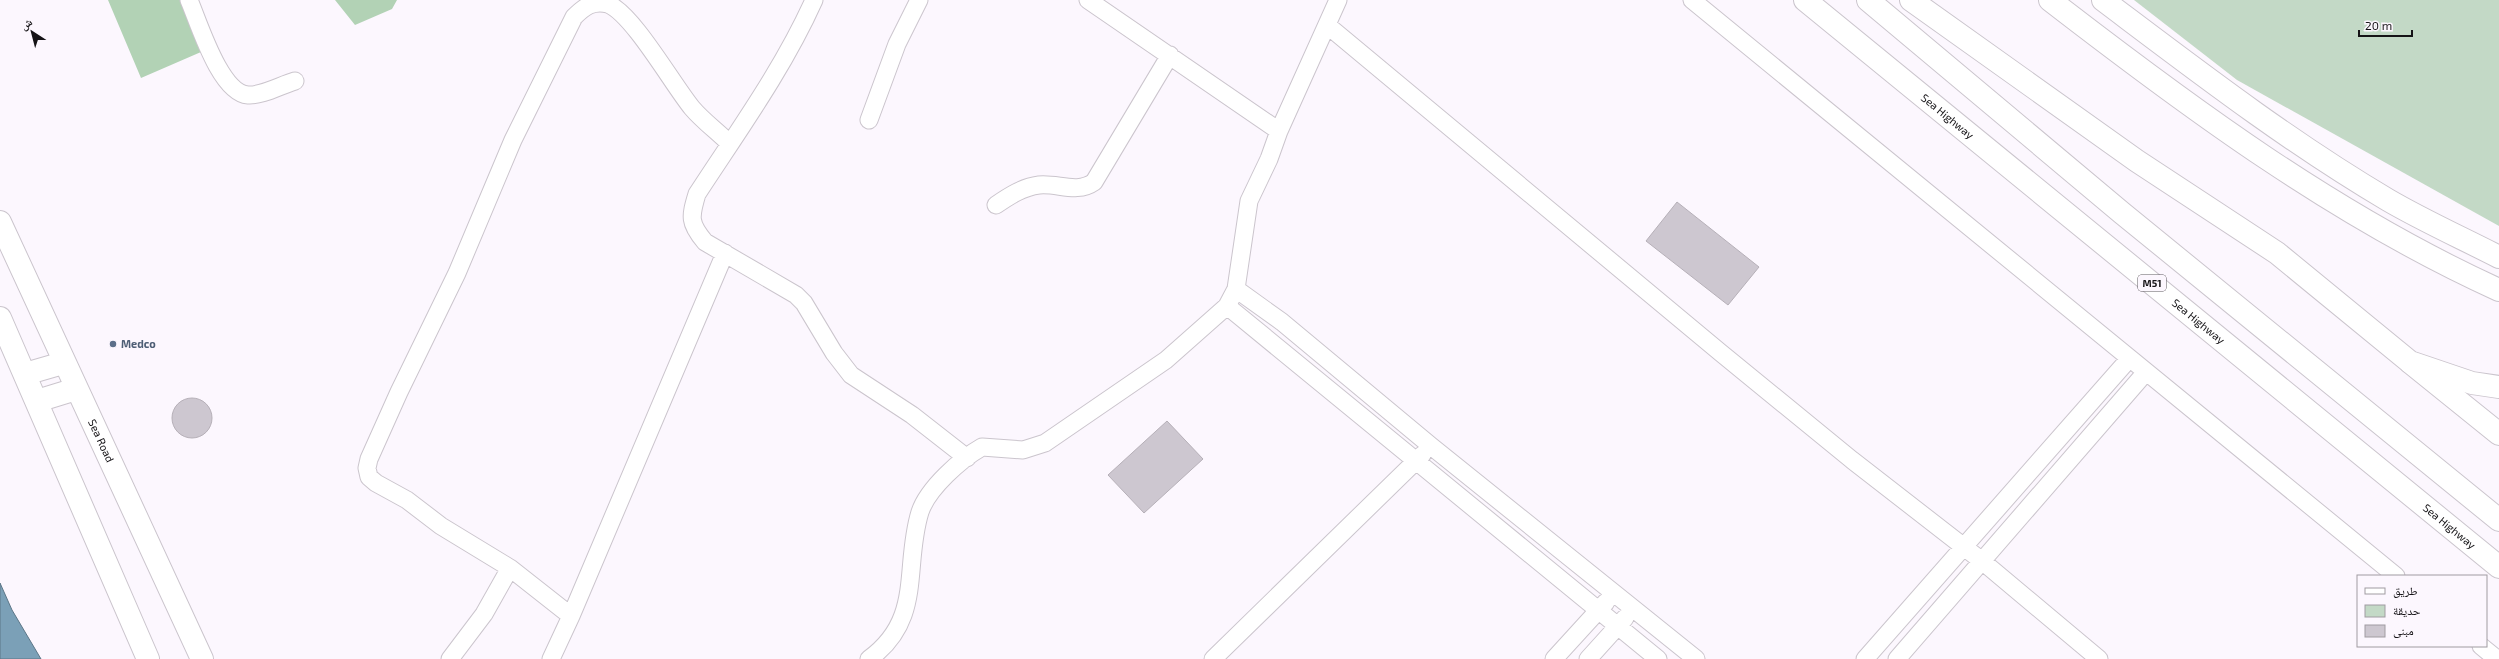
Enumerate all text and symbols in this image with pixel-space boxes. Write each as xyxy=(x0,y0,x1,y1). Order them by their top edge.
north arrow xyxy=(12,12,52,52)
scale bar xyxy=(2359,12,2412,38)
text: ش xyxy=(17,15,36,34)
text: 20 m xyxy=(2365,18,2392,32)
street label: Sea Highway xyxy=(1919,91,1977,141)
road number: M51 xyxy=(2138,275,2166,291)
street label: Sea Highway xyxy=(2170,296,2228,346)
place label: Medco xyxy=(121,337,156,350)
marker: Medco xyxy=(108,339,118,349)
street label: Sea Road xyxy=(86,417,117,464)
street label: Sea Highway xyxy=(2421,501,2479,551)
legend xyxy=(2357,575,2487,647)
text: طريق xyxy=(2393,583,2418,598)
text: حديقة xyxy=(2393,603,2421,618)
text: مبنى xyxy=(2393,623,2414,638)

